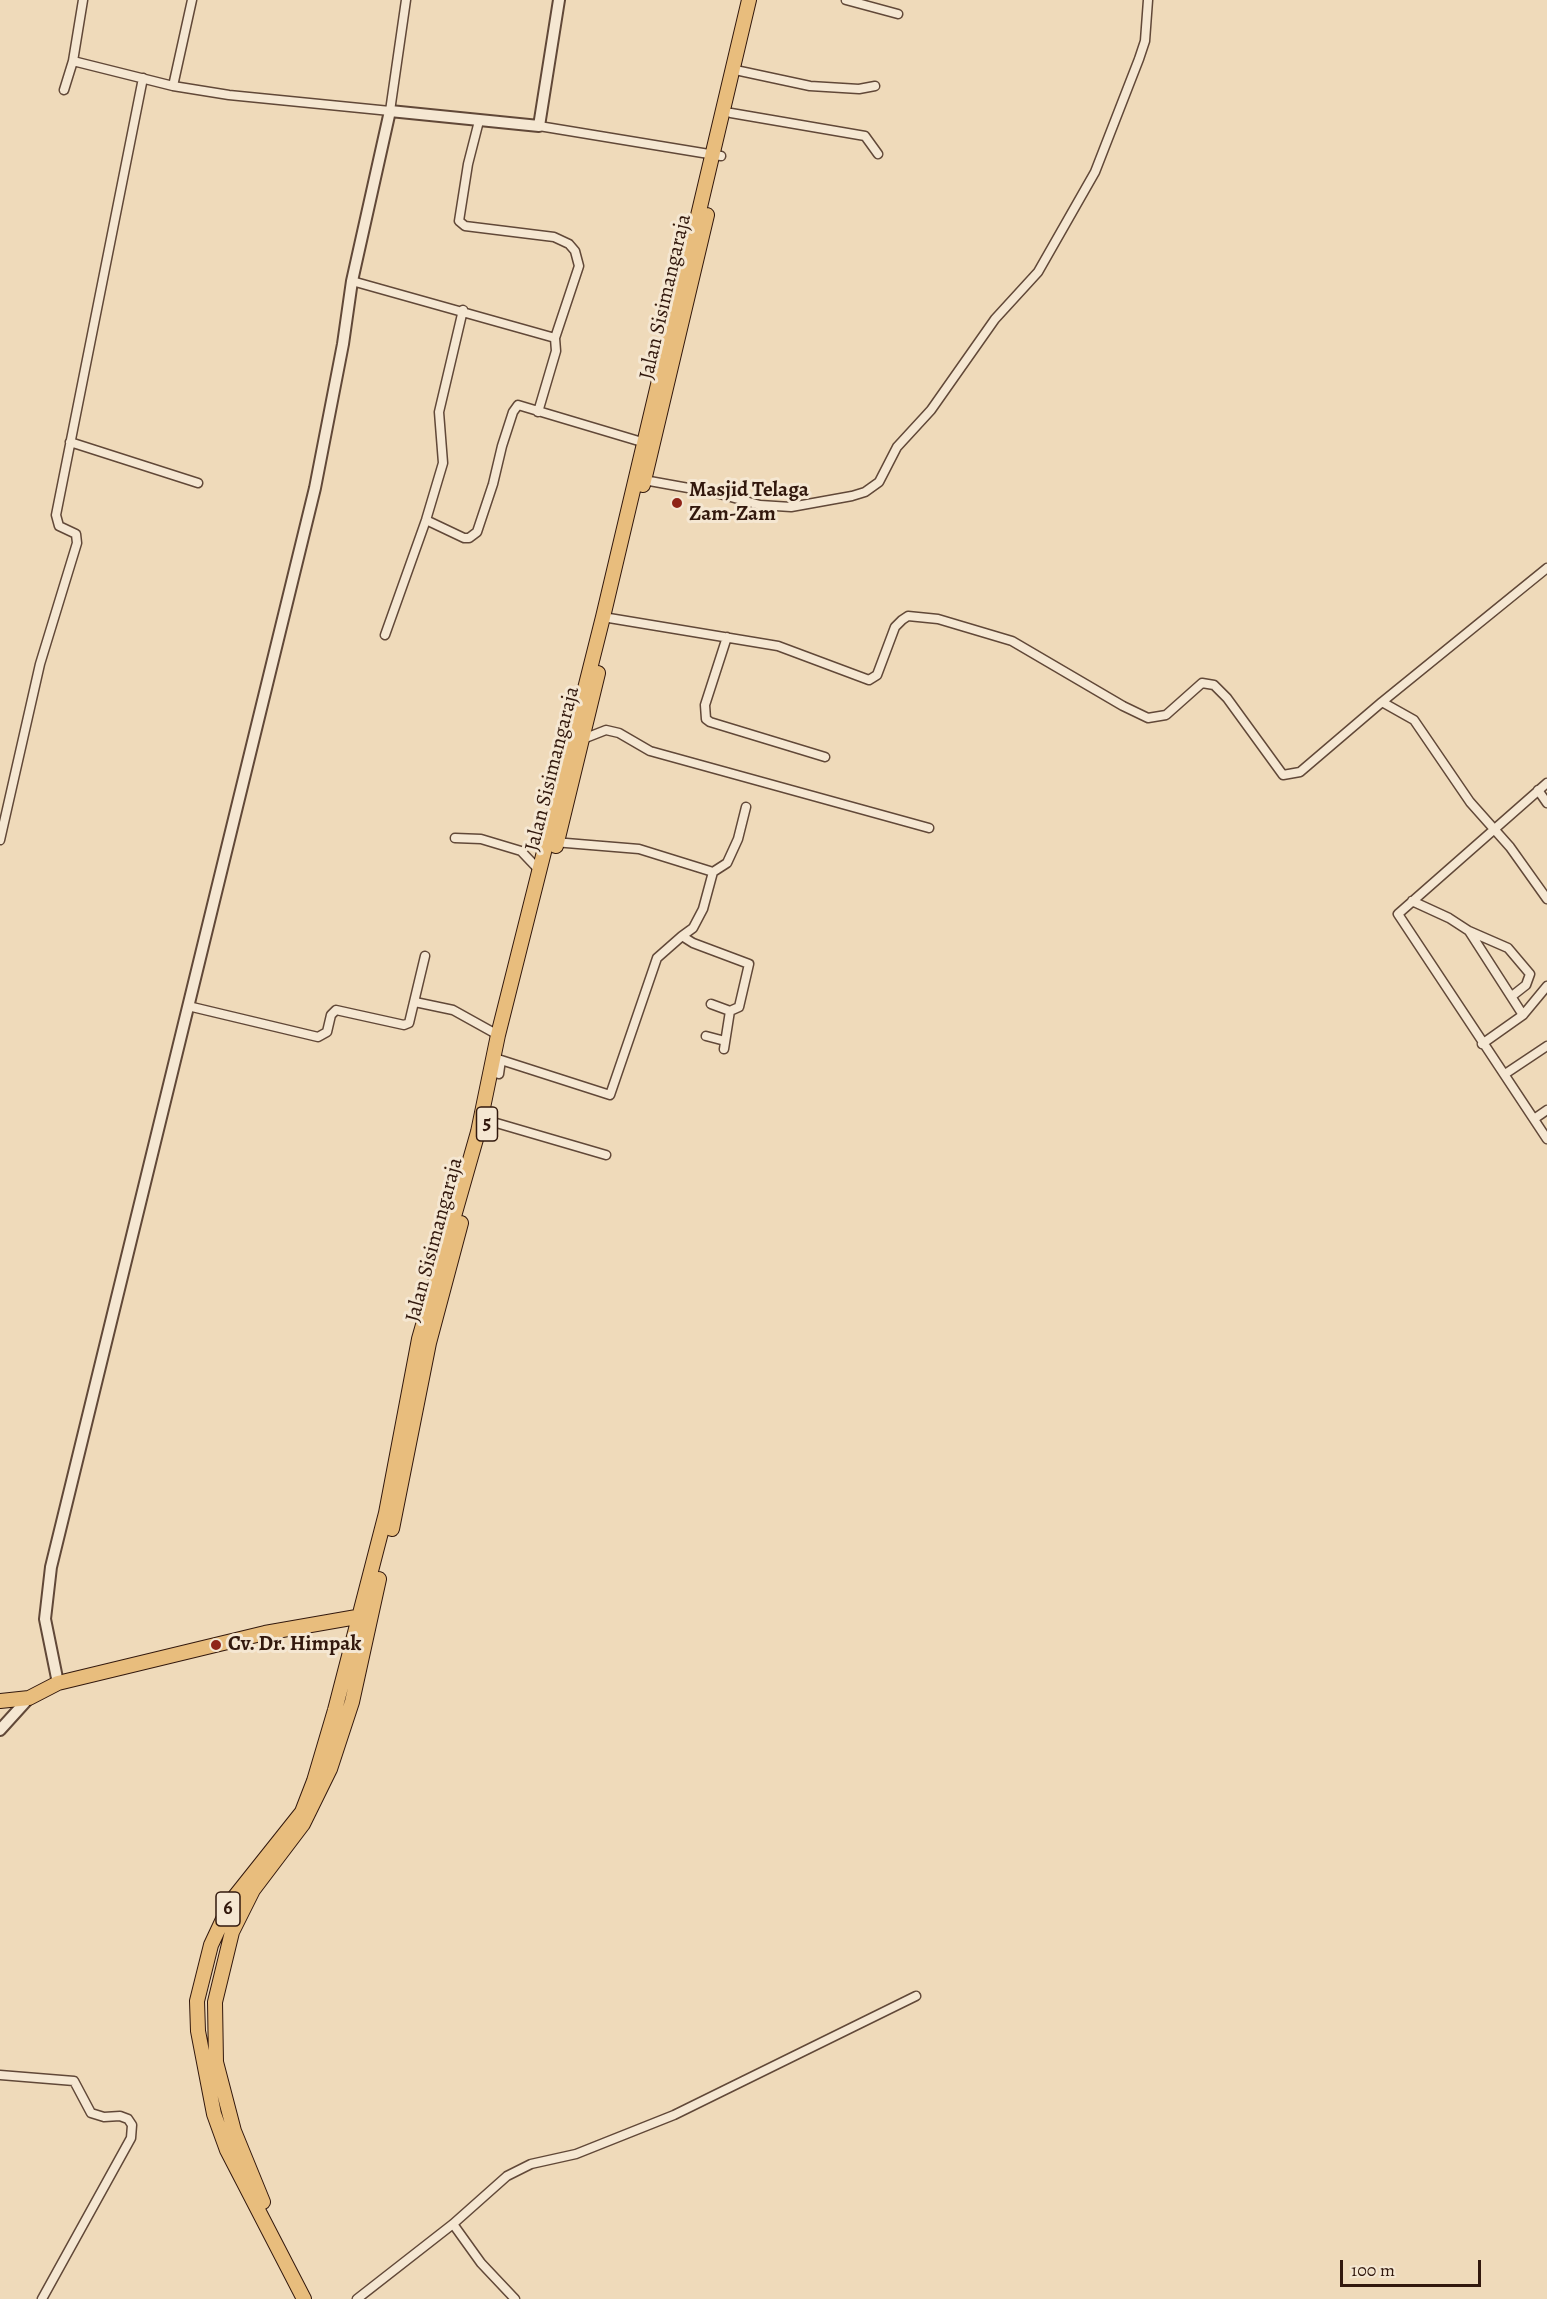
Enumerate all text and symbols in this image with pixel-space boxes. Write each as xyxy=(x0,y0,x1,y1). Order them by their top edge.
street label: Jalan Sisimangaraja xyxy=(635,212,697,382)
place label: Masjid Telaga Zam-Zam xyxy=(689,478,809,528)
marker: Masjid Telaga Zam-Zam xyxy=(670,496,684,510)
street label: Jalan Sisimangaraja xyxy=(520,684,586,854)
road number: 5 xyxy=(476,1107,498,1141)
street label: Jalan Sisimangaraja xyxy=(401,1155,469,1325)
place label: Cv. Dr. Himpak xyxy=(228,1632,361,1658)
marker: Cv. Dr. Himpak xyxy=(209,1638,223,1652)
road number: 6 xyxy=(216,1892,240,1926)
scale bar xyxy=(1343,2248,1484,2286)
text: 100 m xyxy=(1351,2258,1395,2282)

